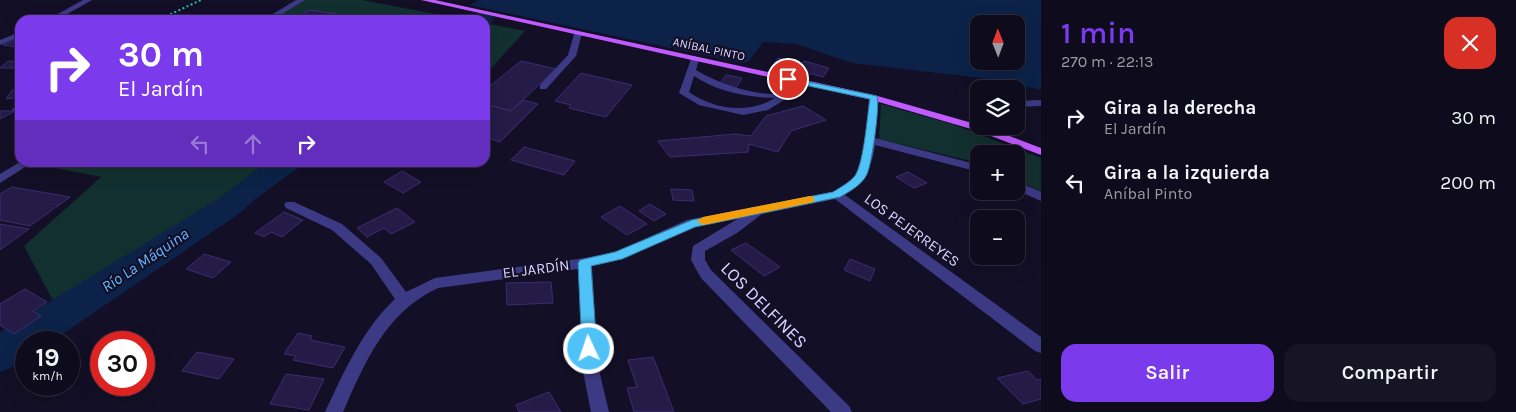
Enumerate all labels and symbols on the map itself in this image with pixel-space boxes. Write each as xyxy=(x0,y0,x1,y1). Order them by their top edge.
north arrow xyxy=(970,15,1025,70)
street label: ANÍBAL PINTO xyxy=(672,34,747,64)
pin xyxy=(767,58,809,100)
street label: LOS PEJERREYES xyxy=(861,189,963,271)
water label: Río La Máquina xyxy=(98,224,192,296)
street label: EL JARDÍN xyxy=(502,256,570,282)
street label: LOS DELFINES xyxy=(716,257,812,353)
position arrow xyxy=(562,322,614,374)
speed limit sign: 30 xyxy=(90,331,155,396)

